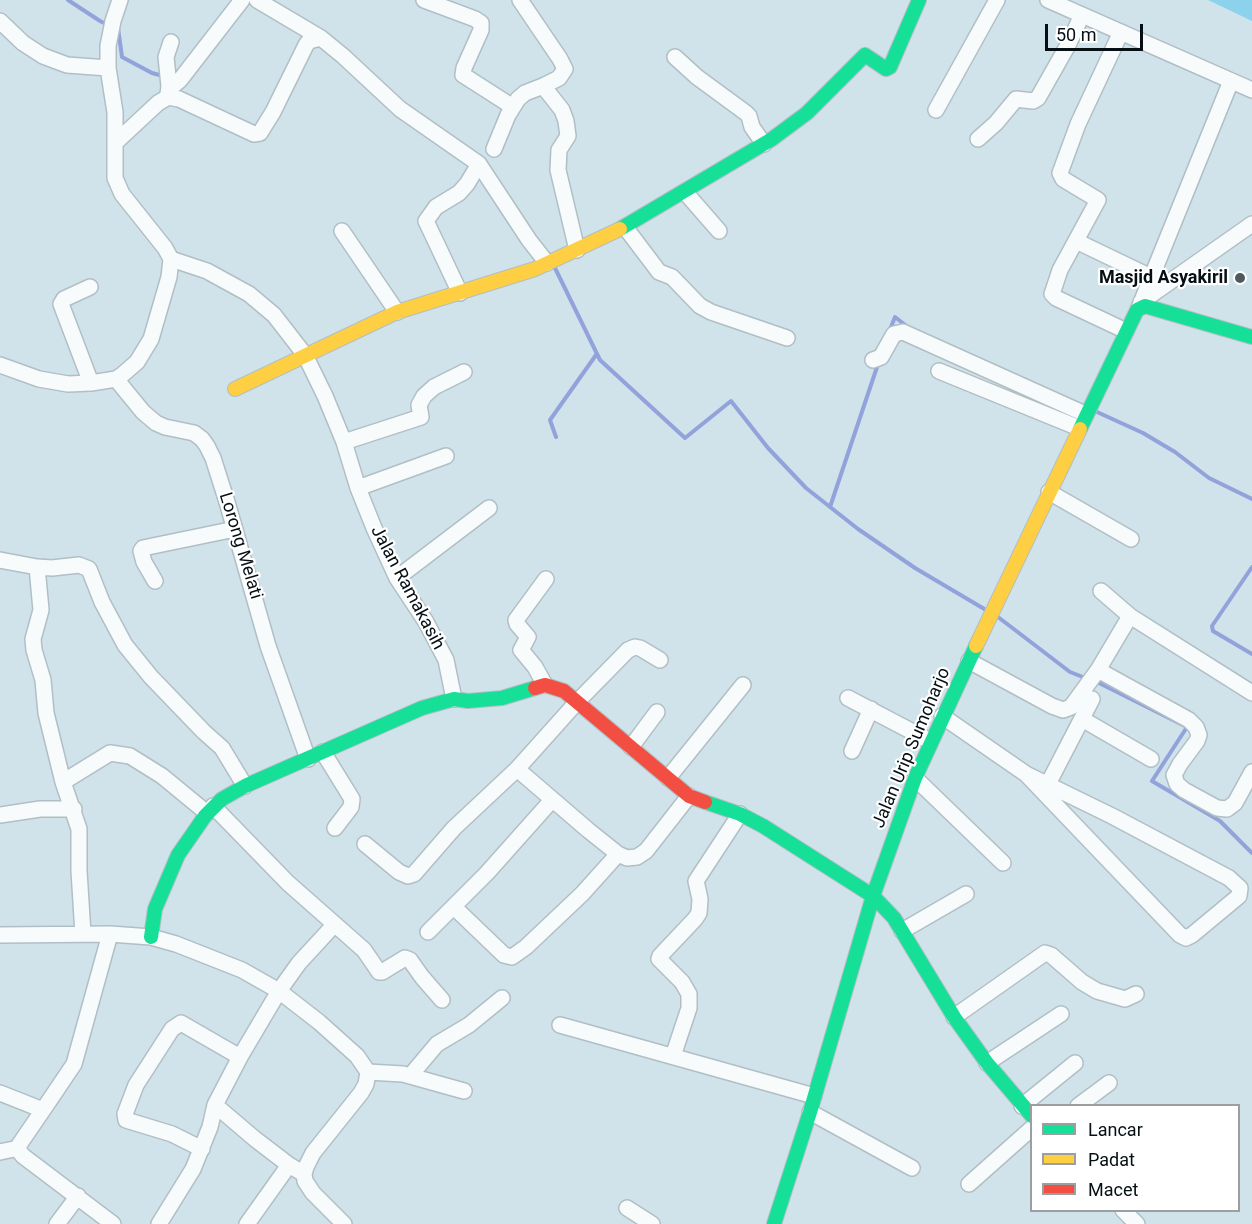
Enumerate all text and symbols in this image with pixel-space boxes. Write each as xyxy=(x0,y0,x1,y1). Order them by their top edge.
scale bar xyxy=(1048,12,1146,50)
text: 50 m xyxy=(1056,24,1096,45)
place label: Masjid Asyakiril xyxy=(1099,267,1228,289)
marker: Masjid Asyakiril xyxy=(1233,271,1247,285)
street label: Lorong Melati xyxy=(214,490,266,602)
street label: Jalan Ramakasih xyxy=(365,522,449,654)
street label: Jalan Urip Sumoharjo xyxy=(868,665,956,831)
legend xyxy=(1030,1104,1240,1212)
text: Lancar xyxy=(1088,1119,1143,1140)
text: Padat xyxy=(1088,1149,1135,1170)
text: Macet xyxy=(1088,1179,1138,1200)

